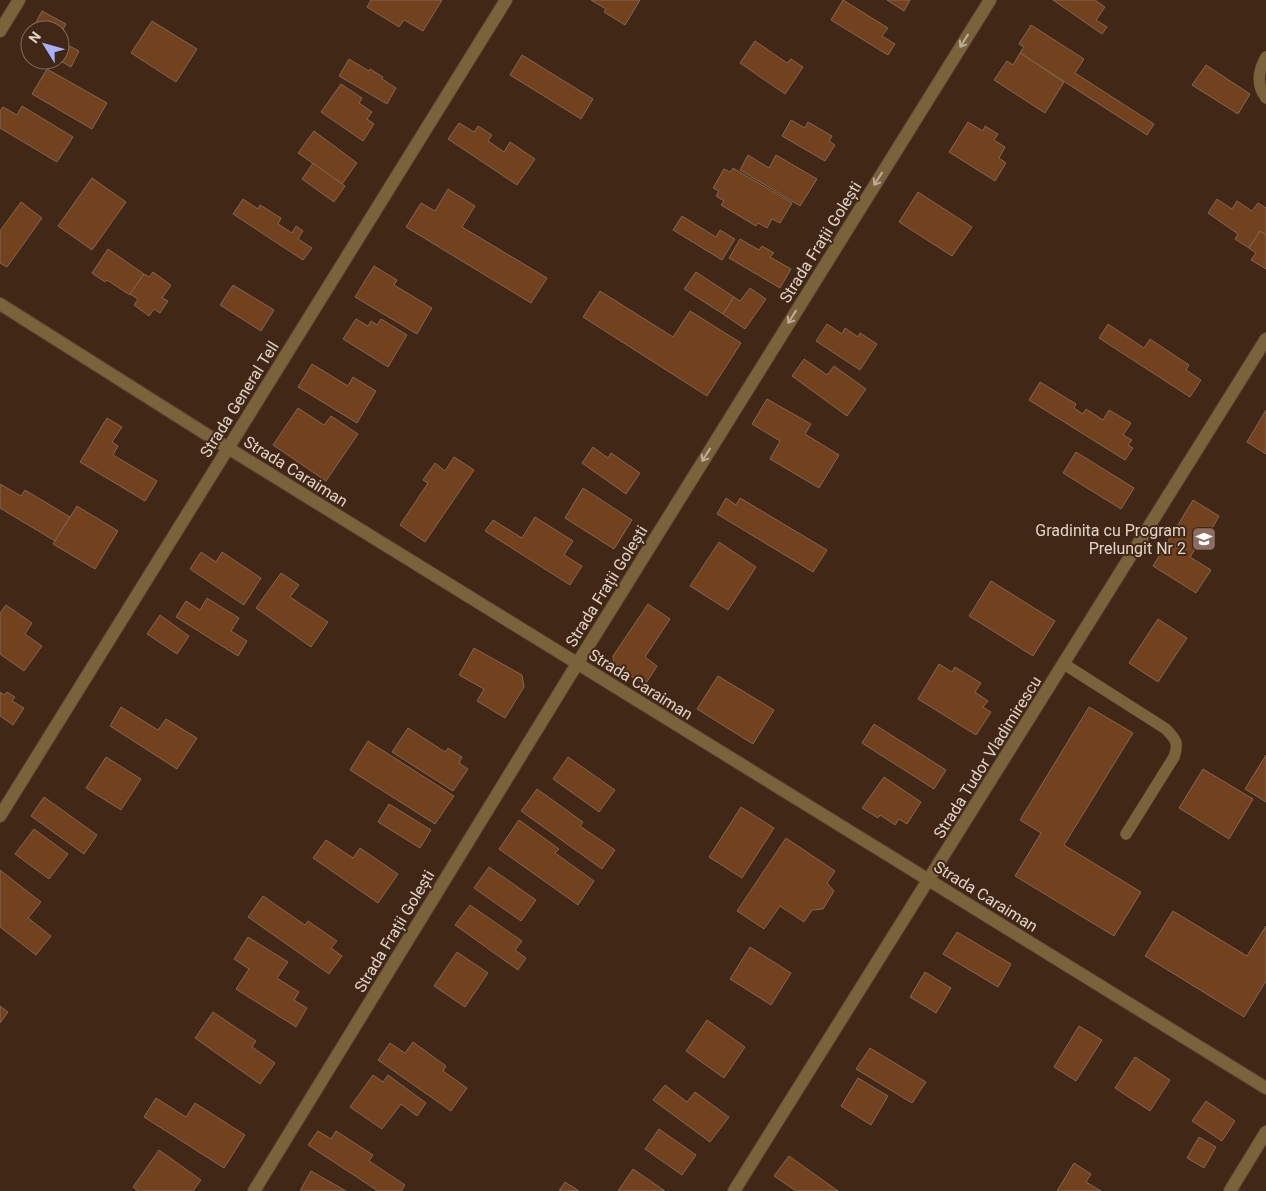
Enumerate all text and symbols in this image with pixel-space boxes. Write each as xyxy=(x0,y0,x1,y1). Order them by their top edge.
north arrow xyxy=(20,20,70,70)
text: N xyxy=(25,28,44,46)
one-way arrow xyxy=(958,34,968,48)
one-way arrow xyxy=(873,172,883,186)
street label: Strada Frații Golești xyxy=(775,178,866,307)
one-way arrow xyxy=(787,310,797,324)
street label: Strada General Tell xyxy=(196,338,283,461)
street label: Strada Caraiman xyxy=(240,432,351,511)
one-way arrow xyxy=(701,448,711,462)
place label: Gradinita cu Program Prelungit Nr 2 xyxy=(1035,521,1186,558)
street label: Strada Frații Golești xyxy=(561,522,652,651)
school or university icon: Gradinita cu Program Prelungit Nr 2 xyxy=(1191,526,1217,552)
street label: Strada Caraiman xyxy=(585,645,696,724)
street label: Strada Tudor Vladimirescu xyxy=(930,673,1045,842)
street label: Strada Caraiman xyxy=(930,857,1041,936)
street label: Strada Frații Golești xyxy=(350,867,439,996)

